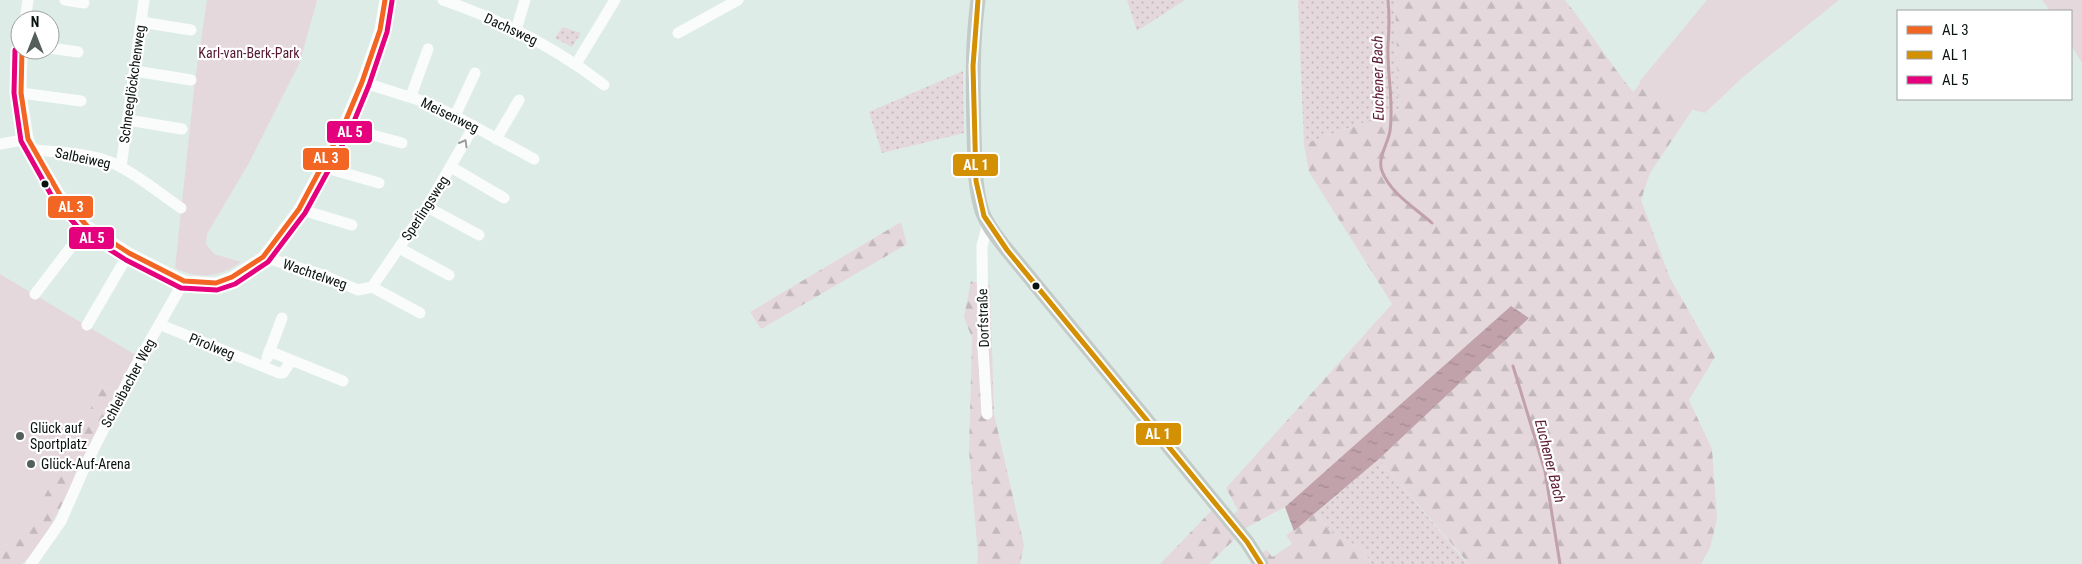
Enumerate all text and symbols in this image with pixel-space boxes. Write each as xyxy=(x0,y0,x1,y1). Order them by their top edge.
north arrow xyxy=(10,10,60,60)
street label: Dachsweg xyxy=(482,10,540,48)
legend xyxy=(1897,10,2072,100)
text: N xyxy=(31,14,39,30)
text: AL 3 xyxy=(1942,21,1969,39)
street label: Schneeglöckchenweg xyxy=(116,24,148,144)
water label: Euchener Bach xyxy=(1368,35,1388,121)
park label: Karl-van-Berk-Park xyxy=(198,45,300,61)
text: AL 1 xyxy=(1942,46,1969,64)
text: AL 5 xyxy=(1942,71,1969,89)
street label: Meisenweg xyxy=(418,94,482,136)
line badge: AL 5 xyxy=(326,120,373,144)
text: AL 5 xyxy=(337,124,363,140)
one-way arrow xyxy=(458,140,468,149)
street label: Salbeiweg xyxy=(54,144,112,172)
line badge: AL 3 xyxy=(302,147,350,171)
text: AL 3 xyxy=(313,150,339,166)
line badge: AL 1 xyxy=(952,153,999,177)
text: AL 1 xyxy=(963,157,989,173)
street label: Sperlingsweg xyxy=(398,173,452,243)
unlabelled marker xyxy=(40,179,50,189)
line badge: AL 3 xyxy=(47,195,94,219)
text: AL 3 xyxy=(58,199,84,215)
line badge: AL 5 xyxy=(68,226,115,250)
text: AL 5 xyxy=(79,230,105,246)
street label: Wachtelweg xyxy=(281,256,349,292)
unlabelled marker xyxy=(1031,281,1041,291)
street label: Dorfstraße xyxy=(974,288,992,348)
street label: Pirolweg xyxy=(187,330,237,362)
street label: Schleibacher Weg xyxy=(98,336,158,430)
water label: Euchener Bach xyxy=(1531,418,1569,504)
place label: Glück auf Sportplatz xyxy=(30,420,87,452)
line badge: AL 1 xyxy=(1135,422,1182,446)
text: AL 1 xyxy=(1145,426,1171,442)
marker: Glück auf Sportplatz xyxy=(14,430,26,442)
place label: Glück-Auf-Arena xyxy=(41,456,130,472)
marker: Glück-Auf-Arena xyxy=(25,458,37,470)

